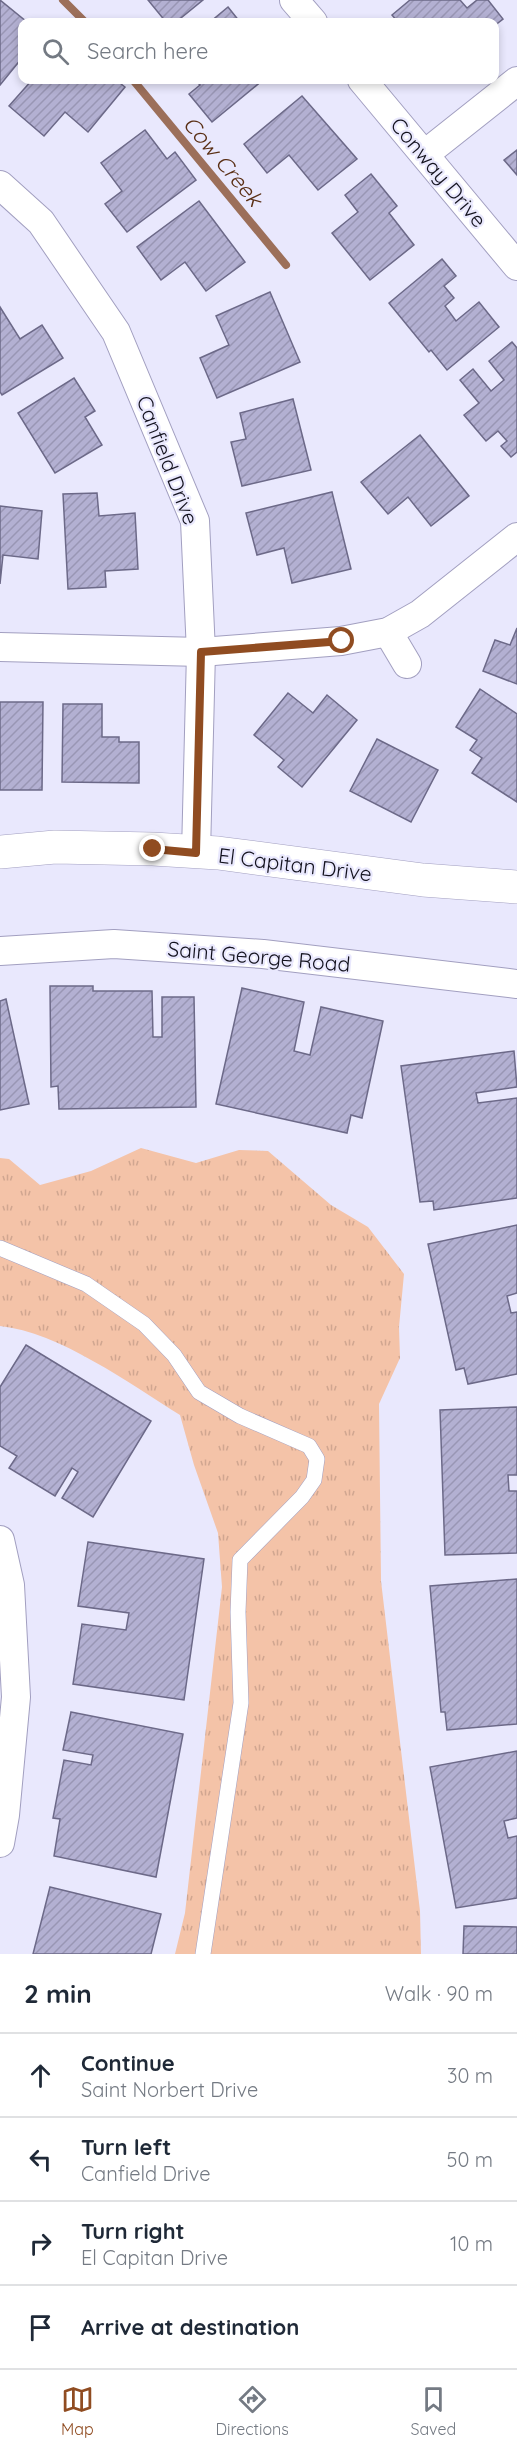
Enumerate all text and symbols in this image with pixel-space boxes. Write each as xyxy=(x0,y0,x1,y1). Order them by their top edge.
search box xyxy=(18,18,499,84)
icon: search xyxy=(39,35,72,68)
text: Search here xyxy=(87,37,208,65)
water label: Cow Creek xyxy=(177,110,270,214)
street label: Conway Drive xyxy=(386,112,492,232)
street label: Canfield Drive xyxy=(131,392,205,528)
route start xyxy=(328,627,354,653)
route end xyxy=(139,835,165,861)
street label: El Capitan Drive xyxy=(217,842,373,886)
street label: Saint George Road xyxy=(167,935,351,977)
text: 2 min xyxy=(24,1977,92,2010)
text: Walk · 90 m xyxy=(385,1981,493,2006)
text: Continue xyxy=(81,2049,175,2077)
icon: ahead xyxy=(24,2059,57,2092)
text: 30 m xyxy=(447,2063,493,2088)
text: Saint Norbert Drive xyxy=(81,2077,258,2102)
text: Turn left xyxy=(81,2133,171,2161)
icon: left xyxy=(24,2143,57,2176)
text: 50 m xyxy=(447,2147,493,2172)
text: Canfield Drive xyxy=(81,2161,211,2186)
text: Turn right xyxy=(81,2217,185,2245)
icon: right xyxy=(24,2227,57,2260)
text: 10 m xyxy=(450,2231,493,2256)
text: El Capitan Drive xyxy=(81,2245,228,2270)
icon: arrive xyxy=(24,2311,57,2344)
text: Arrive at destination xyxy=(81,2313,299,2341)
tab: Map xyxy=(61,2383,94,2439)
tab: Directions xyxy=(216,2383,289,2439)
tab: Saved xyxy=(411,2383,456,2439)

